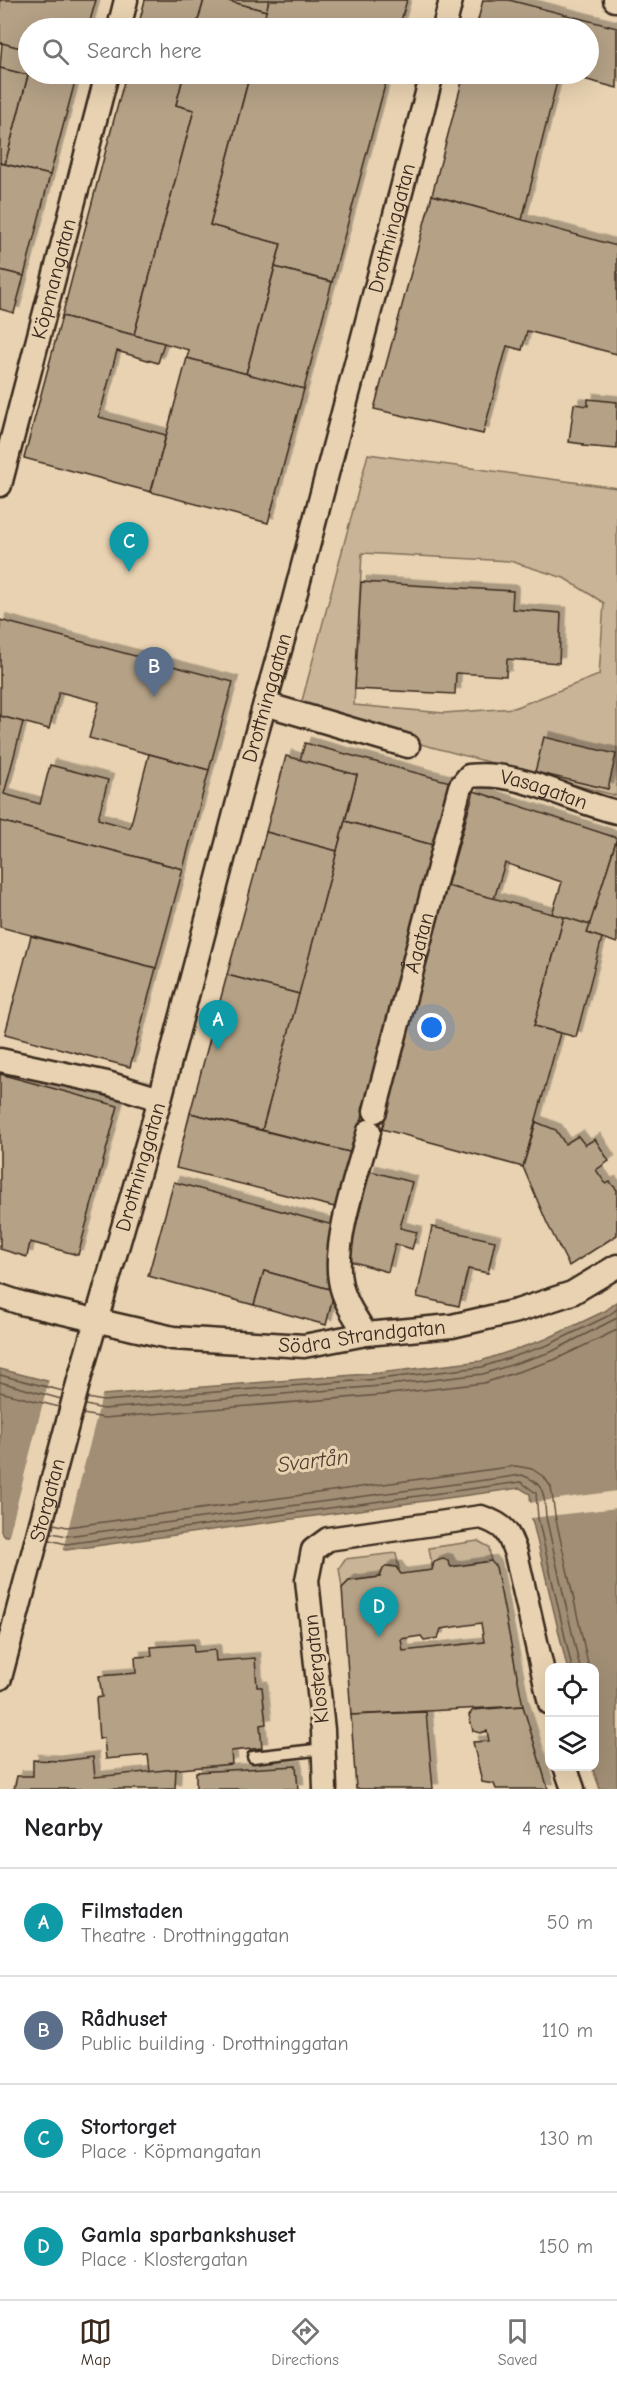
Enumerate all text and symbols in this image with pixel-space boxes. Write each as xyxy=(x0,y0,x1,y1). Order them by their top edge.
search box xyxy=(18,18,599,84)
icon: search xyxy=(39,35,72,68)
text: Search here xyxy=(87,38,202,64)
street label: Drottninggatan xyxy=(363,161,420,295)
street label: Köpmangatan xyxy=(26,216,81,342)
pin: C xyxy=(110,522,148,572)
street label: Drottninggatan xyxy=(237,630,296,765)
pin: B xyxy=(134,648,174,697)
street label: Vasagatan xyxy=(499,765,591,814)
street label: Ågatan xyxy=(400,910,439,976)
pin: A xyxy=(198,1000,238,1050)
your location xyxy=(417,1013,446,1042)
street label: Drottninggatan xyxy=(110,1100,170,1234)
street label: Södra Strandgatan xyxy=(278,1315,447,1358)
water label: Svartån xyxy=(276,1444,350,1478)
street label: Storgatan xyxy=(25,1456,70,1545)
pin: D xyxy=(360,1588,398,1637)
street label: Klostergatan xyxy=(298,1613,334,1725)
map controls xyxy=(545,1663,599,1771)
button: locate xyxy=(545,1663,599,1717)
button: layers xyxy=(545,1717,599,1771)
text: Nearby xyxy=(24,1813,103,1843)
text: 4 results xyxy=(522,1817,593,1840)
text: Filmstaden xyxy=(81,1898,183,1924)
text: A xyxy=(38,1911,49,1934)
text: 50 m xyxy=(547,1911,593,1934)
text: Theatre · Drottninggatan xyxy=(81,1924,289,1947)
text: Rådhuset xyxy=(81,2006,167,2032)
text: B xyxy=(37,2019,50,2042)
text: 110 m xyxy=(542,2019,593,2042)
text: Public building · Drottninggatan xyxy=(81,2032,349,2055)
text: Stortorget xyxy=(81,2114,176,2140)
text: C xyxy=(37,2127,50,2150)
text: 130 m xyxy=(540,2127,593,2150)
text: Place · Köpmangatan xyxy=(81,2140,261,2163)
text: Gamla sparbankshuset xyxy=(81,2222,295,2248)
text: D xyxy=(37,2235,50,2258)
text: 150 m xyxy=(539,2235,593,2258)
text: Place · Klostergatan xyxy=(81,2248,248,2271)
tab: Map xyxy=(79,2315,112,2369)
tab: Directions xyxy=(271,2315,339,2369)
tab: Saved xyxy=(498,2315,538,2369)

